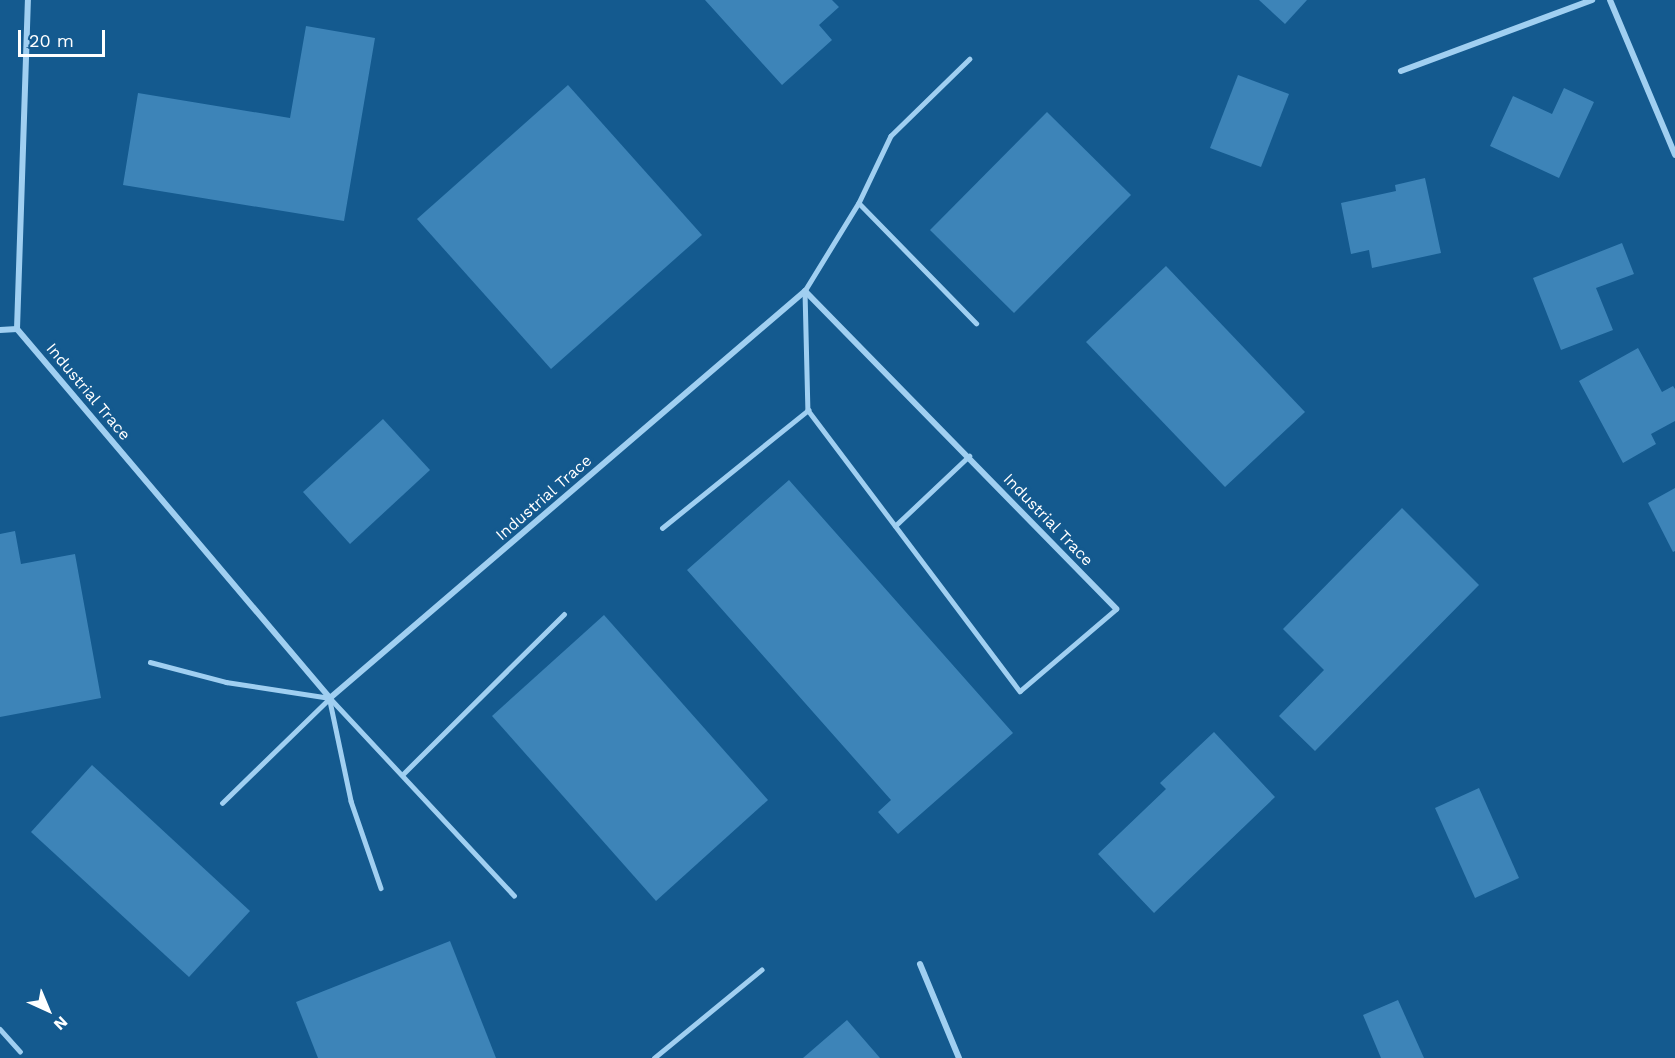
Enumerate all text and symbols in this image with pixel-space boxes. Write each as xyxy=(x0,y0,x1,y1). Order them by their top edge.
scale bar xyxy=(21,18,108,56)
text: 20 m xyxy=(29,30,74,51)
street label: Industrial Trace xyxy=(41,339,135,445)
street label: Industrial Trace xyxy=(492,451,596,545)
street label: Industrial Trace xyxy=(999,469,1097,571)
north arrow xyxy=(18,980,78,1040)
text: N xyxy=(50,1012,72,1034)

